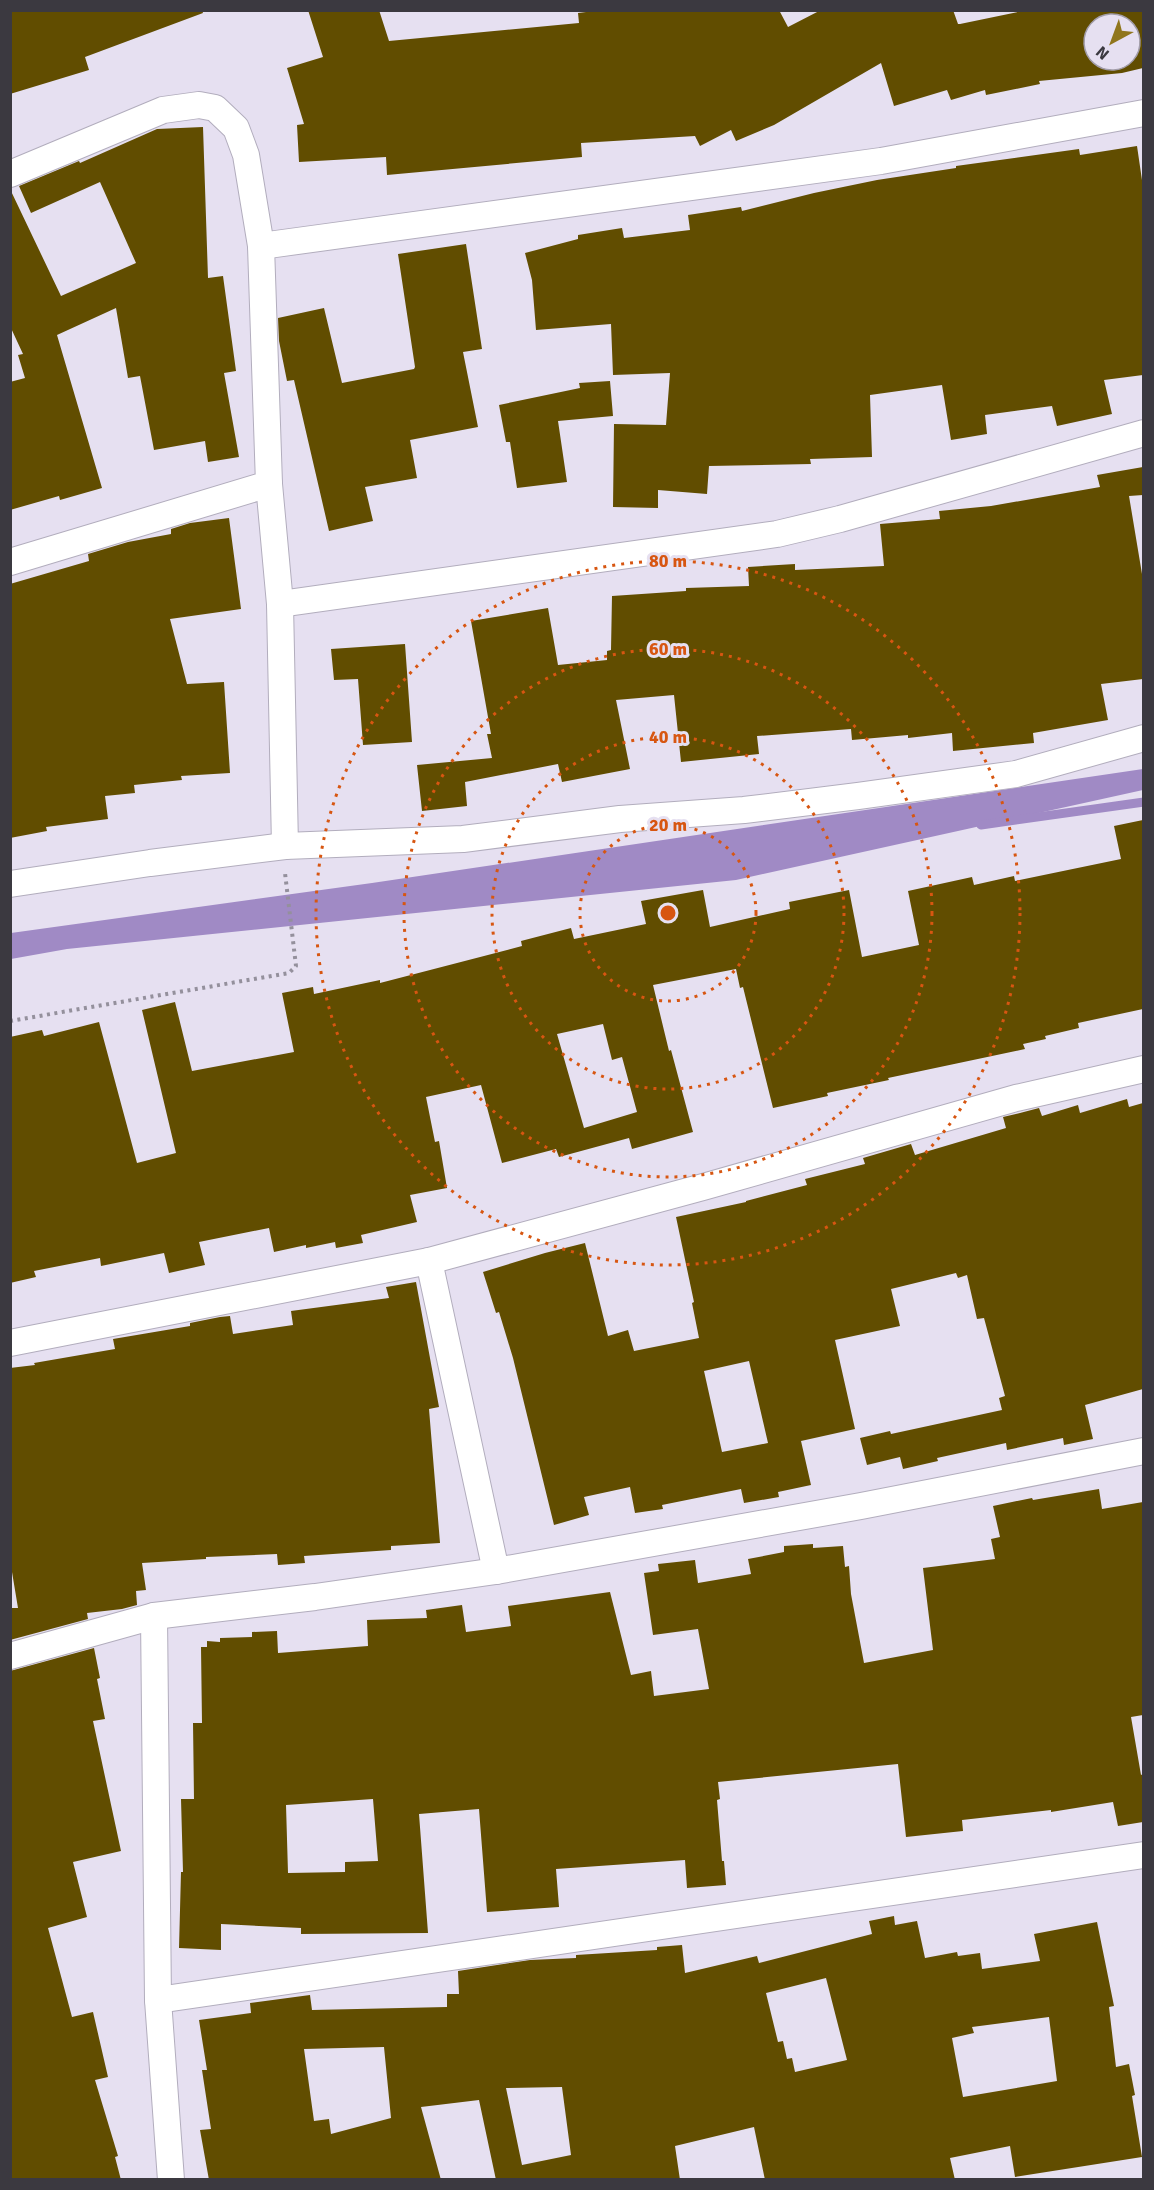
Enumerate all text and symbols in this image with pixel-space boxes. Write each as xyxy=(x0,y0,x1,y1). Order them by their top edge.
north arrow xyxy=(1082,12,1142,72)
text: N xyxy=(1092,41,1114,64)
text: 80 m xyxy=(649,550,687,572)
text: 60 m xyxy=(649,638,687,660)
text: 40 m xyxy=(649,726,687,748)
text: 20 m xyxy=(649,814,687,836)
centre of rings xyxy=(658,903,678,923)

